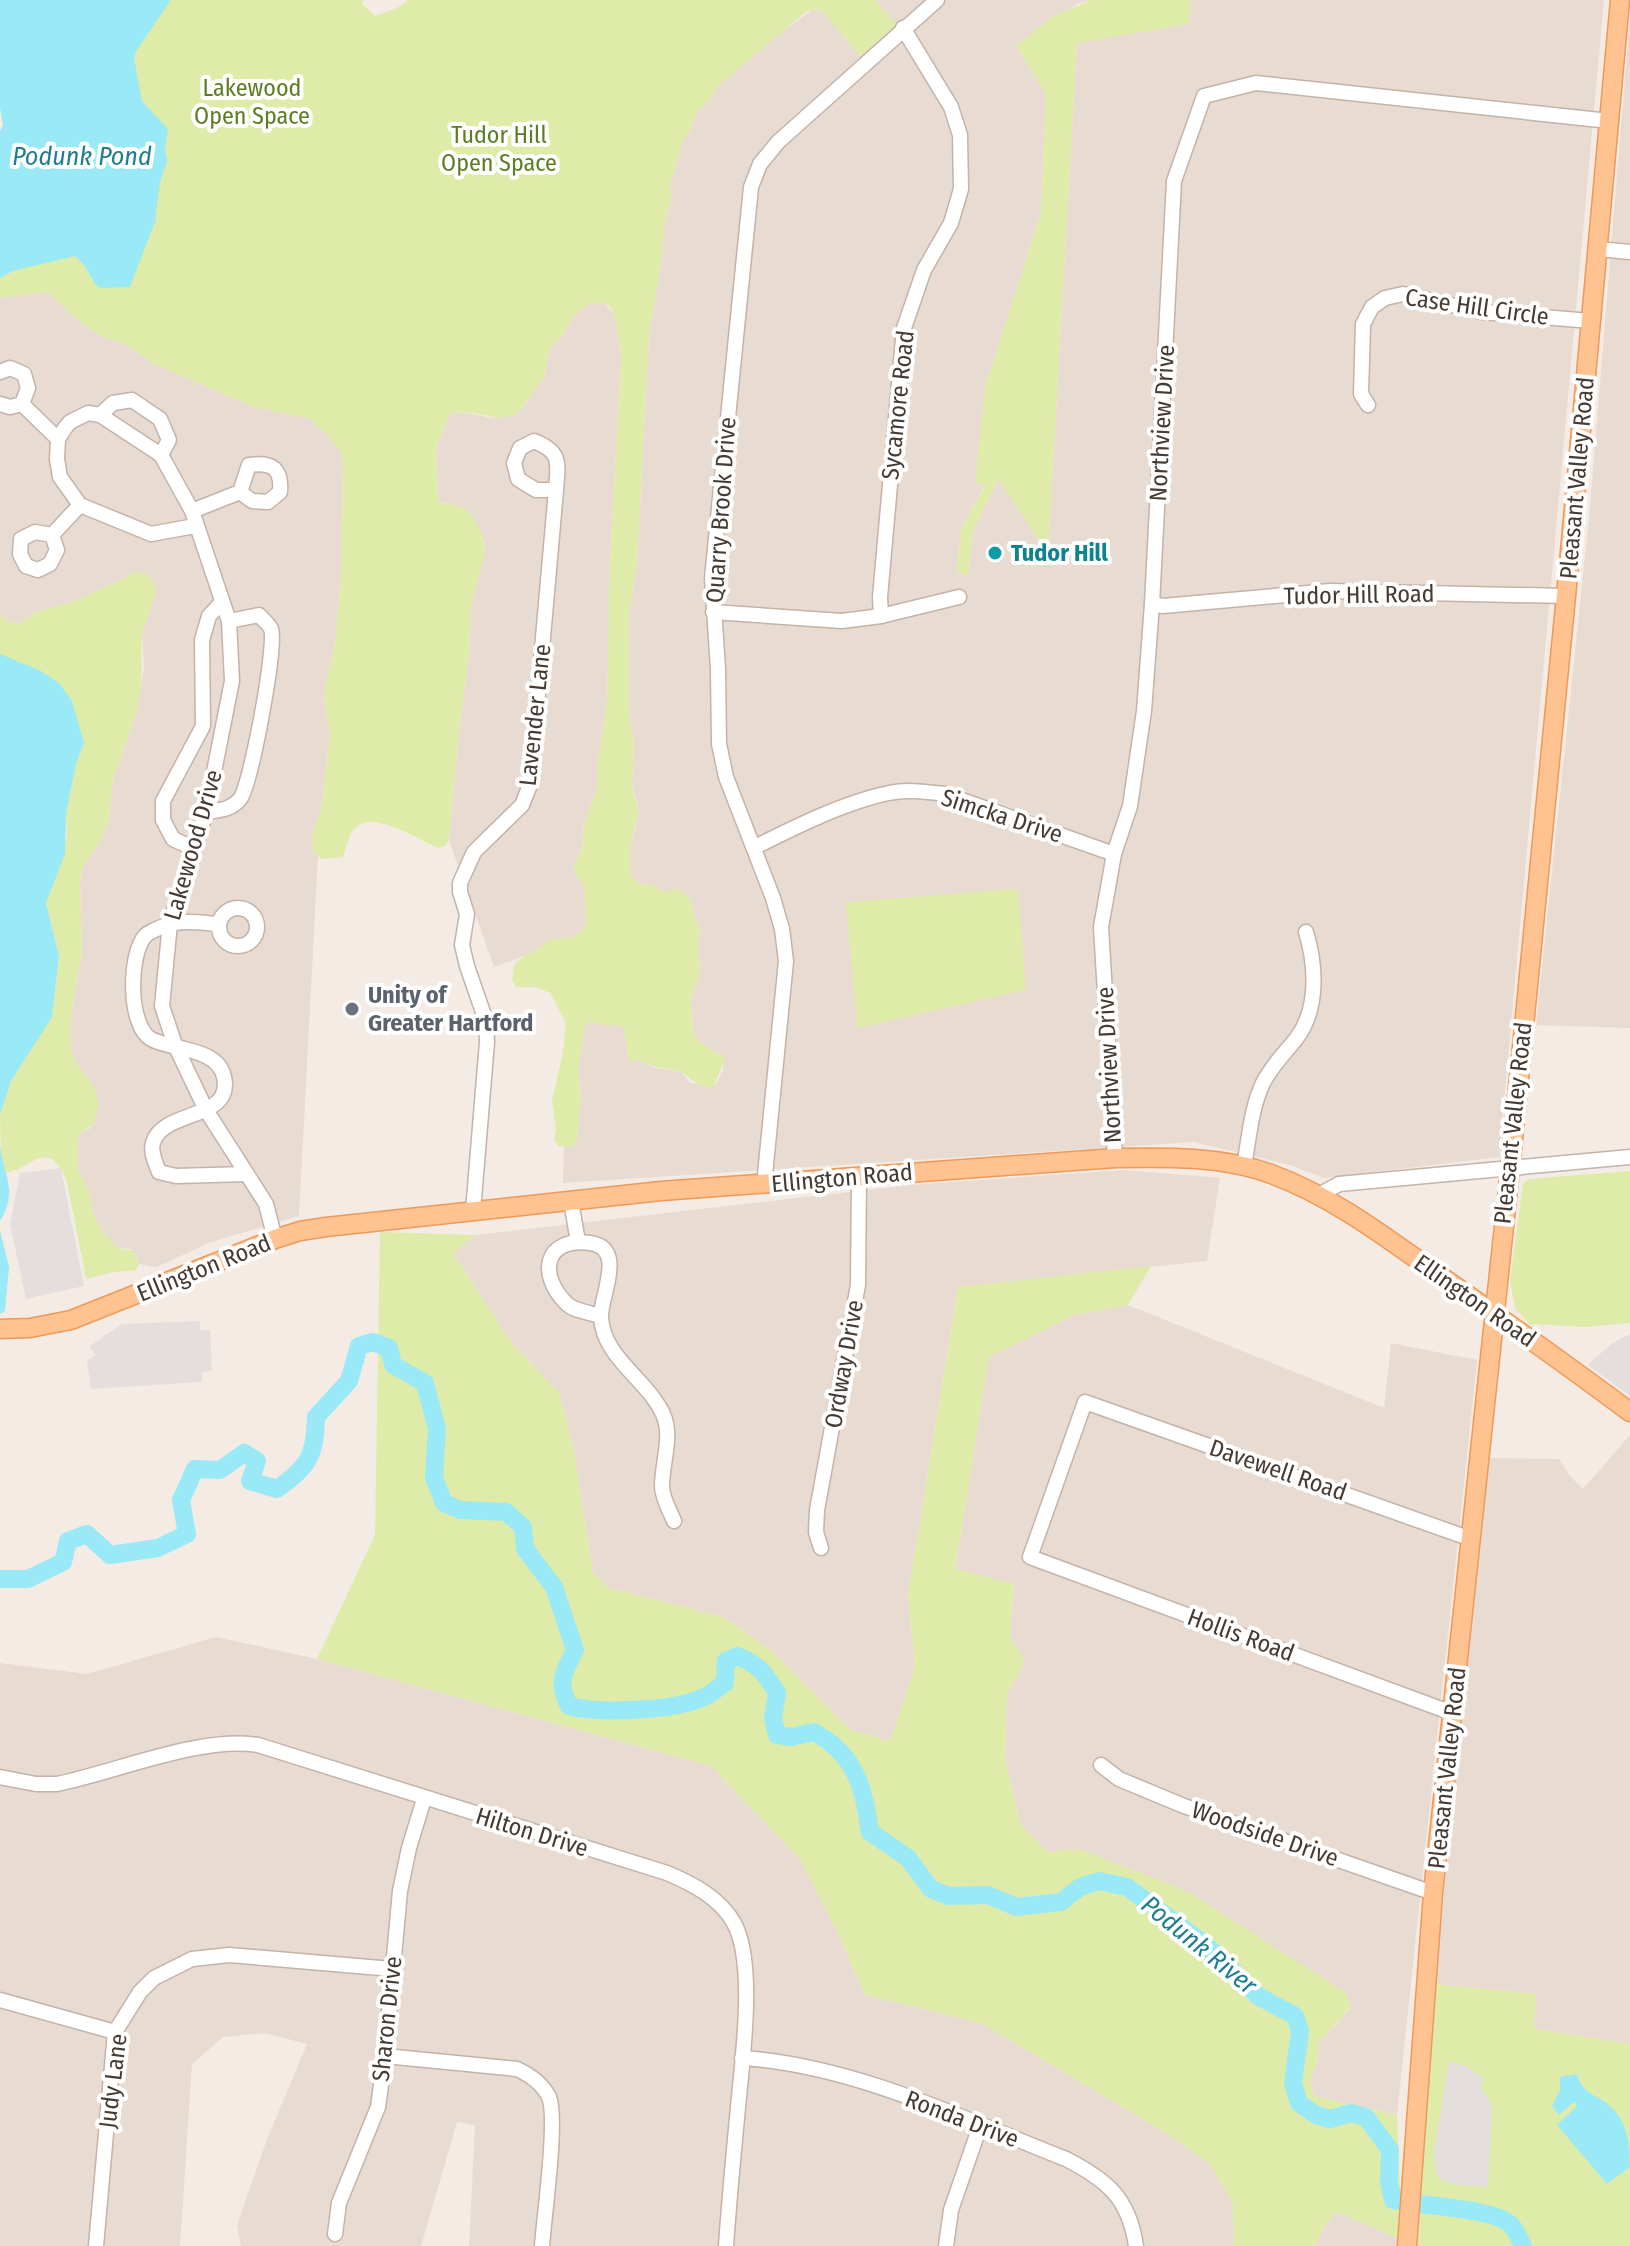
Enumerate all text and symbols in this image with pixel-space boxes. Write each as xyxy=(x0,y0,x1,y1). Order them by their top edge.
park label: Lakewood Open Space xyxy=(194,74,310,130)
park label: Tudor Hill Open Space xyxy=(441,121,557,177)
water label: Podunk Pond xyxy=(12,141,152,172)
street label: Case Hill Circle xyxy=(1404,283,1550,331)
street label: Sycamore Road xyxy=(876,329,920,481)
street label: Northview Drive xyxy=(1144,344,1180,502)
street label: Pleasant Valley Road xyxy=(1554,376,1600,580)
street label: Quarry Brook Drive xyxy=(701,416,741,604)
place label: Tudor Hill xyxy=(1011,539,1108,567)
marker: Tudor Hill xyxy=(986,544,1004,562)
street label: Tudor Hill Road xyxy=(1283,580,1435,610)
street label: Lavender Lane xyxy=(514,643,556,787)
street label: Lakewood Drive xyxy=(158,766,228,924)
street label: Simcka Drive xyxy=(938,783,1066,849)
place label: Unity of Greater Hartford xyxy=(368,981,533,1037)
street label: Northview Drive xyxy=(1091,986,1127,1144)
marker: Unity of Greater Hartford xyxy=(343,1000,361,1018)
street label: Pleasant Valley Road xyxy=(1488,1021,1538,1225)
street label: Ellington Road xyxy=(770,1158,914,1198)
street label: Ellington Road xyxy=(133,1228,275,1308)
street label: Ellington Road xyxy=(1409,1249,1541,1353)
street label: Ordway Drive xyxy=(819,1298,869,1430)
street label: Davewell Road xyxy=(1206,1433,1350,1507)
street label: Hollis Road xyxy=(1184,1603,1298,1667)
street label: Pleasant Valley Road xyxy=(1422,1666,1472,1870)
street label: Woodside Drive xyxy=(1188,1796,1342,1872)
street label: Hilton Drive xyxy=(472,1802,592,1862)
water label: Podunk River xyxy=(1135,1889,1264,2002)
street label: Sharon Drive xyxy=(367,1955,407,2083)
street label: Judy Lane xyxy=(93,2032,133,2130)
street label: Ronda Drive xyxy=(901,2085,1023,2153)

